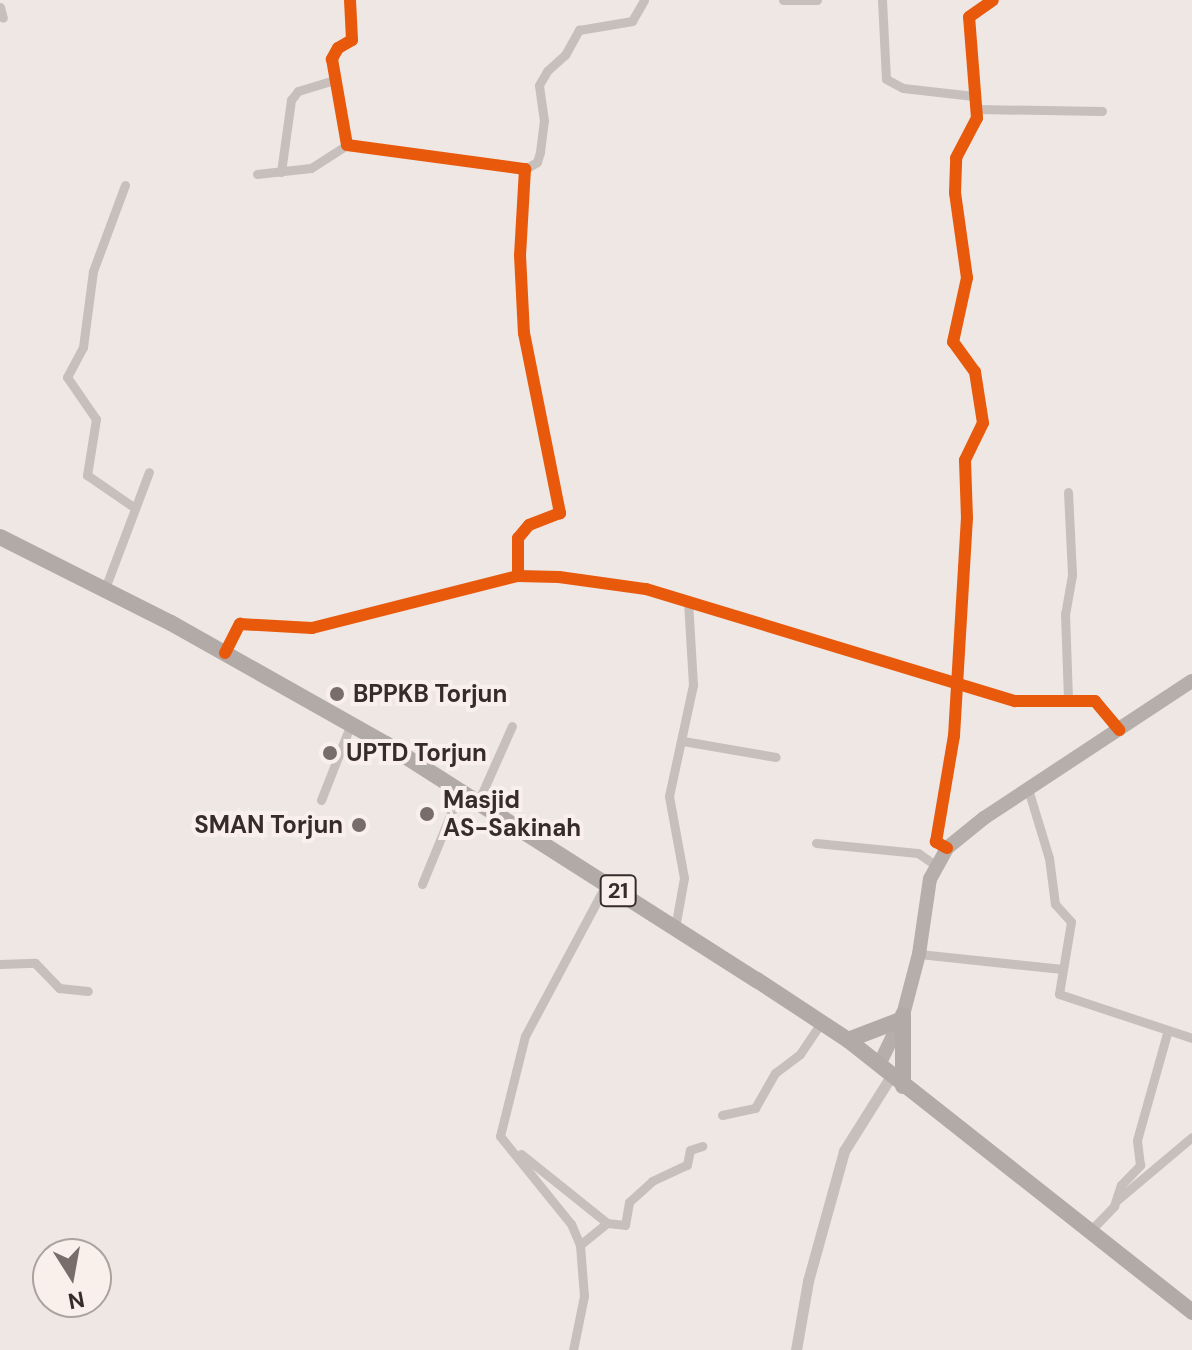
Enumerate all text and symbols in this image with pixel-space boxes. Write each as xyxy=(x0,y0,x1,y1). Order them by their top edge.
place label: BPPKB Torjun xyxy=(353,680,507,708)
marker: BPPKB Torjun xyxy=(328,685,346,703)
place label: UPTD Torjun xyxy=(346,739,487,767)
marker: UPTD Torjun xyxy=(321,744,339,762)
place label: Masjid AS-Sakinah xyxy=(443,786,581,842)
marker: Masjid AS-Sakinah xyxy=(418,805,436,823)
place label: SMAN Torjun xyxy=(194,811,343,839)
marker: SMAN Torjun xyxy=(350,816,368,834)
road number: 21 xyxy=(598,873,638,909)
north arrow xyxy=(32,1238,112,1318)
text: N xyxy=(66,1284,87,1316)

